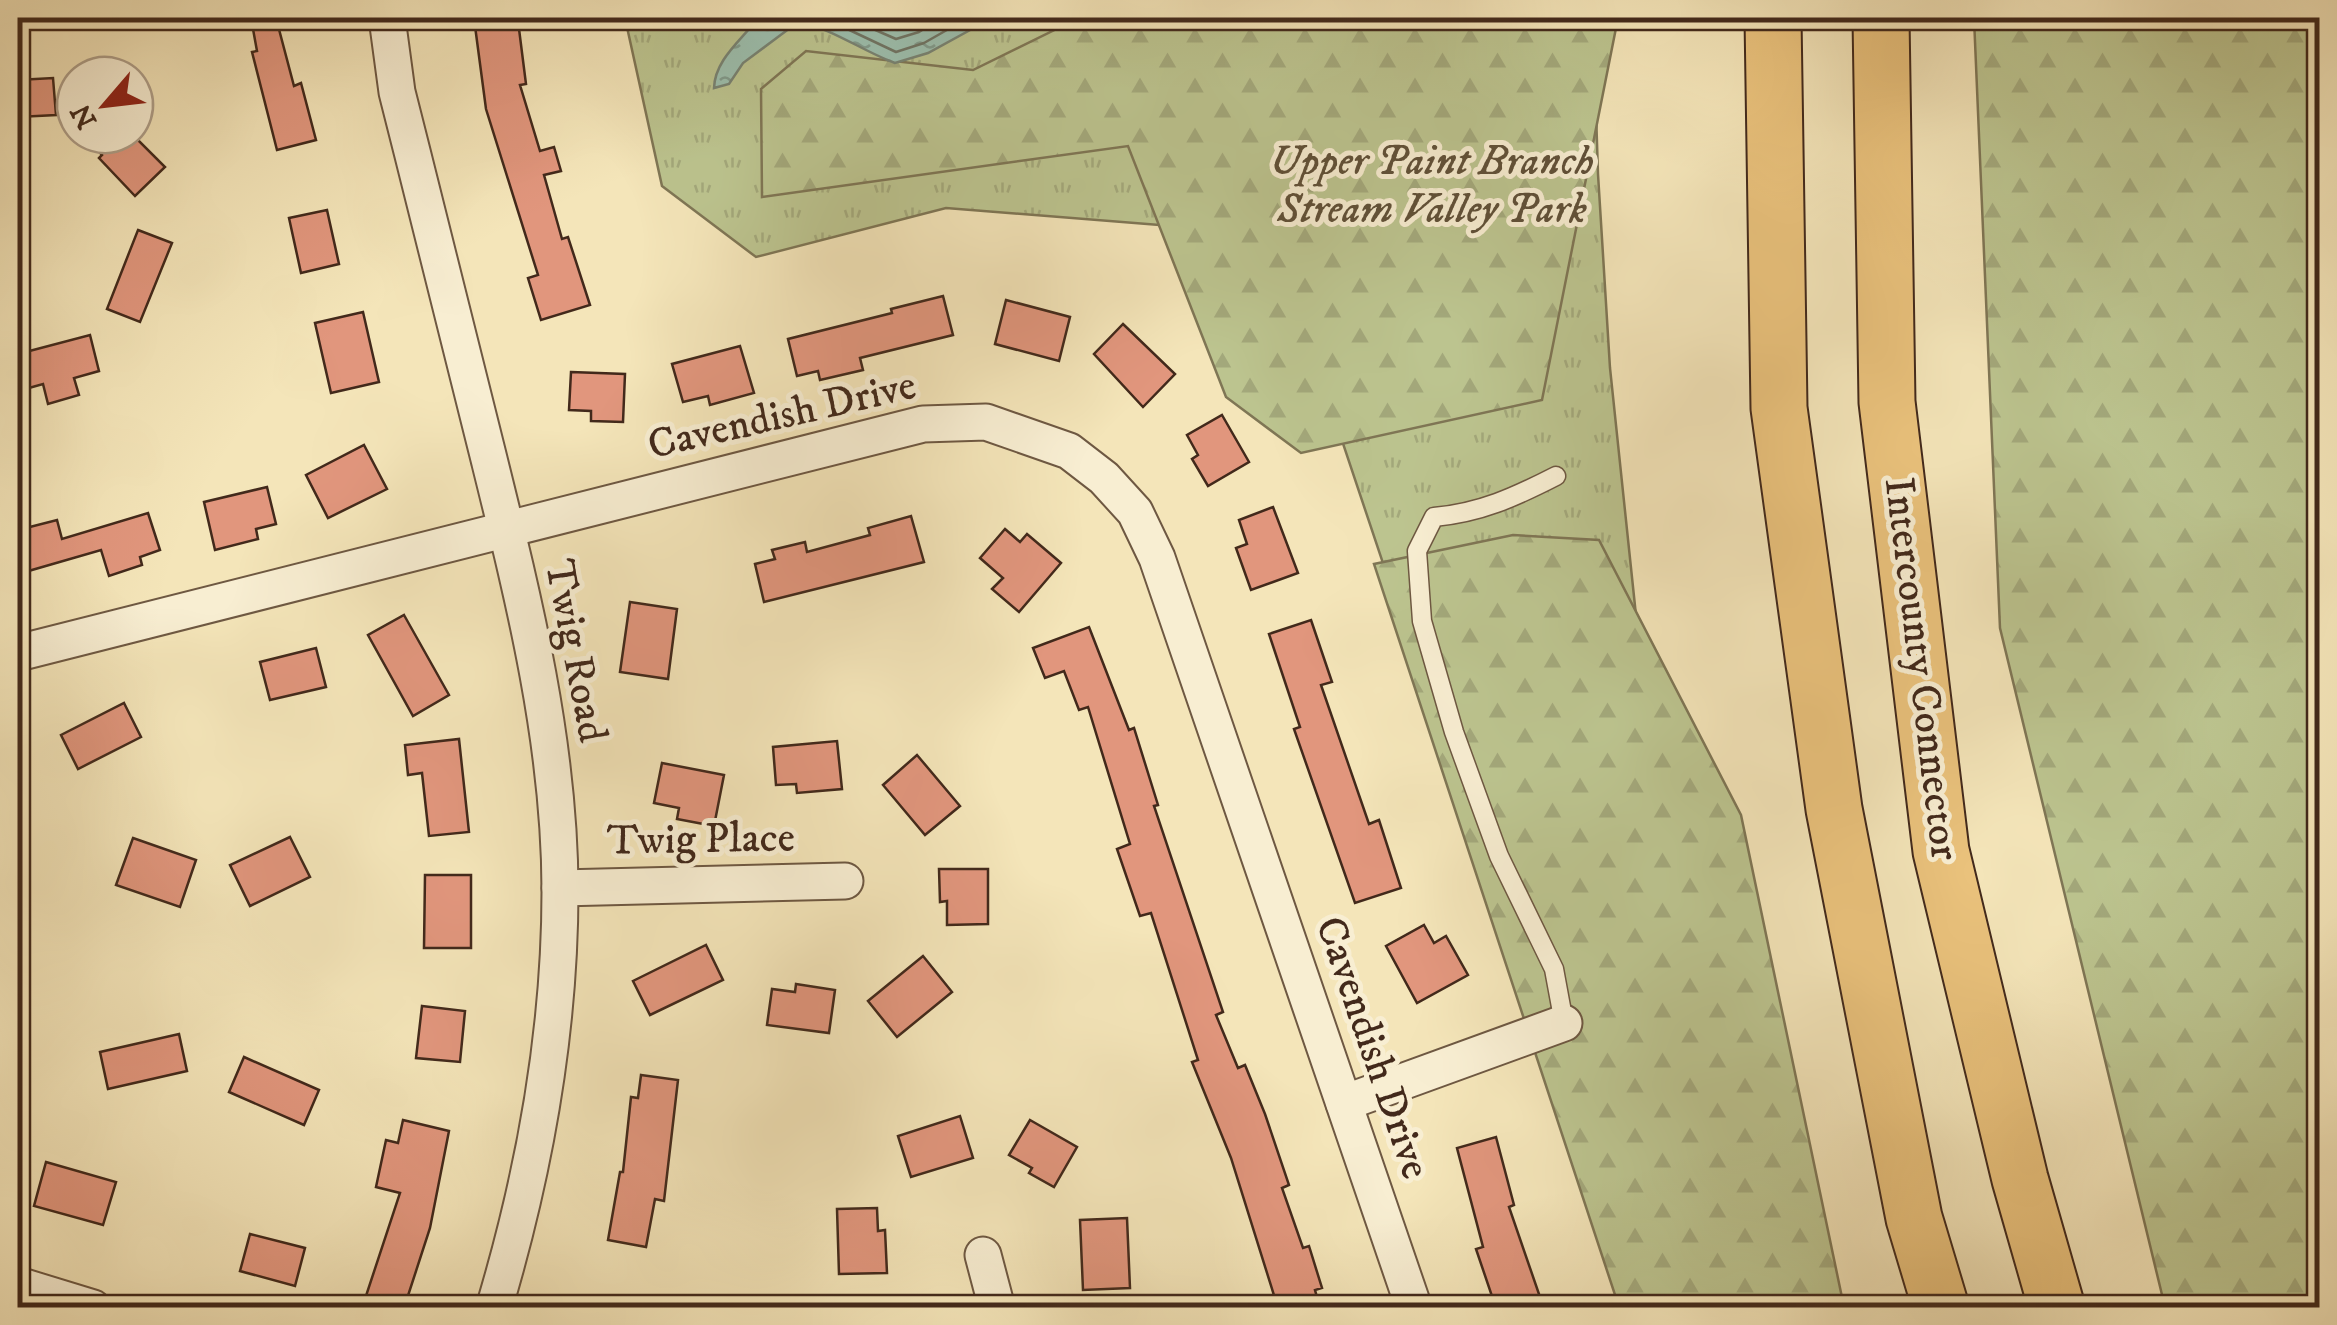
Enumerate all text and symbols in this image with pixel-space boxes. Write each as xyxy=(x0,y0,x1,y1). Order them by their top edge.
north arrow xyxy=(55,55,155,155)
text: N xyxy=(63,98,105,134)
park label: Upper Paint Branch Stream Valley Park xyxy=(1270,136,1594,236)
street label: Cavendish Drive xyxy=(643,360,921,472)
street label: Intercounty Connector xyxy=(1872,475,1970,864)
street label: Twig Road xyxy=(532,555,618,747)
street label: Twig Place xyxy=(607,812,795,868)
street label: Cavendish Drive xyxy=(1303,910,1441,1186)

